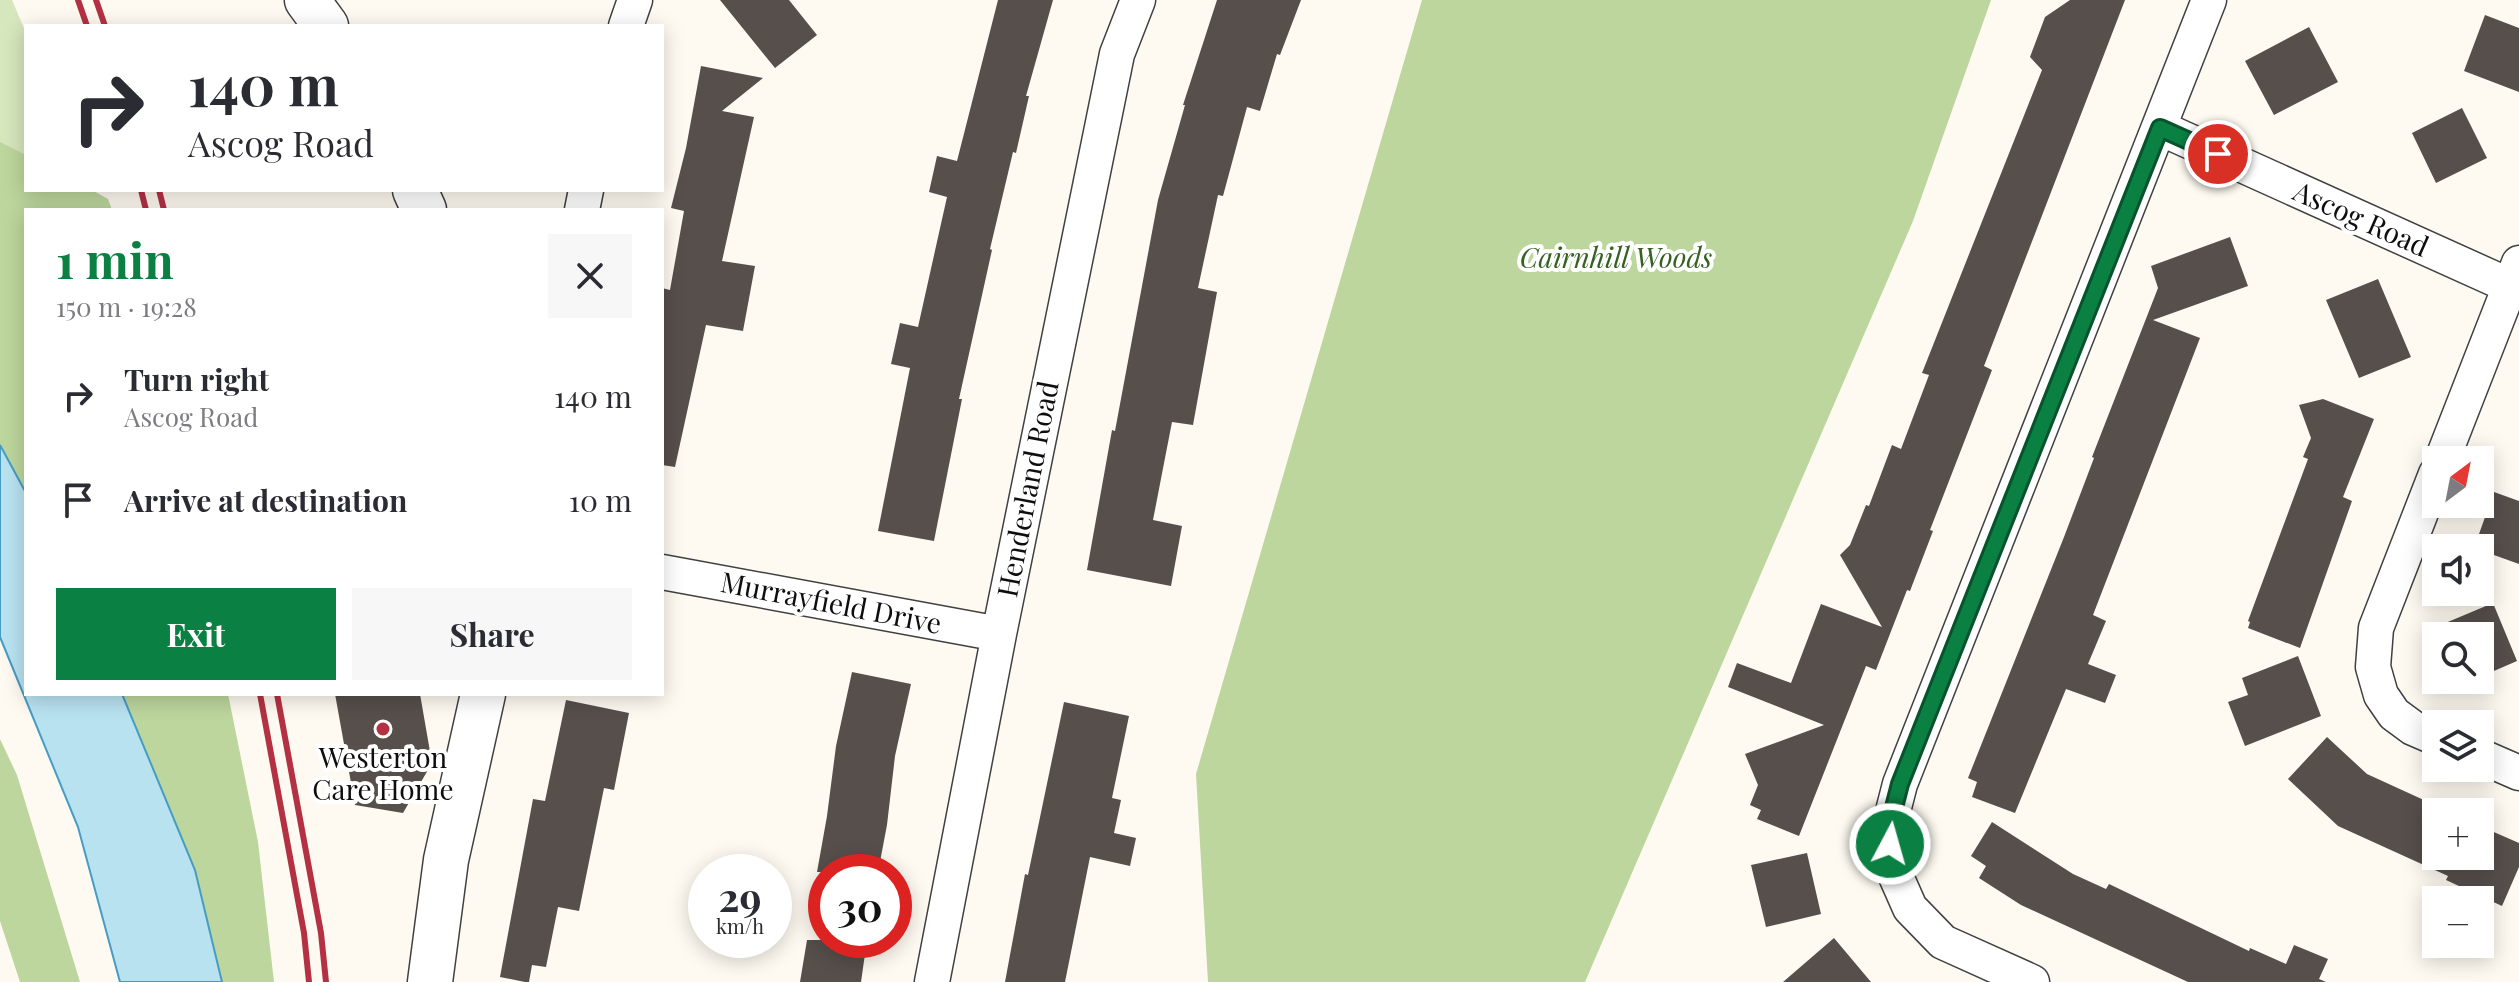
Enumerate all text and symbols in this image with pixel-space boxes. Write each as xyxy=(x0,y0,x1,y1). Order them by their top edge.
text: 140 m xyxy=(188,46,339,121)
icon: right xyxy=(56,56,160,160)
text: Ascog Road xyxy=(188,118,374,166)
pin xyxy=(2184,120,2252,188)
icon: arrive xyxy=(2196,132,2240,176)
street label: Ascog Road xyxy=(2287,171,2435,264)
text: 1 min xyxy=(56,227,174,291)
button: close xyxy=(548,234,632,318)
park label: Cairnhill Woods xyxy=(1520,238,1713,275)
text: 150 m · 19:28 xyxy=(56,289,197,324)
text: Turn right xyxy=(124,359,269,399)
icon: right xyxy=(56,374,100,418)
text: 140 m xyxy=(554,376,632,416)
street label: Henderland Road xyxy=(987,377,1066,600)
text: Ascog Road xyxy=(124,399,258,434)
north arrow xyxy=(2422,446,2494,518)
map controls xyxy=(2422,446,2494,958)
icon: arrive xyxy=(56,478,100,522)
text: Arrive at destination xyxy=(124,480,407,520)
text: 10 m xyxy=(569,480,632,520)
button: sound xyxy=(2422,534,2494,606)
street label: Murrayfield Drive xyxy=(718,562,945,641)
button: Exit xyxy=(56,588,336,680)
button: Share xyxy=(352,588,632,680)
button: search xyxy=(2422,622,2494,694)
button: layers xyxy=(2422,710,2494,782)
marker: Westerton Care Home xyxy=(374,720,392,738)
place label: Westerton Care Home xyxy=(312,738,454,807)
button: + xyxy=(2422,798,2494,870)
position arrow xyxy=(1848,802,1932,886)
speed limit sign: 30 xyxy=(808,854,912,958)
text: 29 xyxy=(718,869,762,922)
button: − xyxy=(2422,886,2494,958)
text: km/h xyxy=(716,912,764,939)

